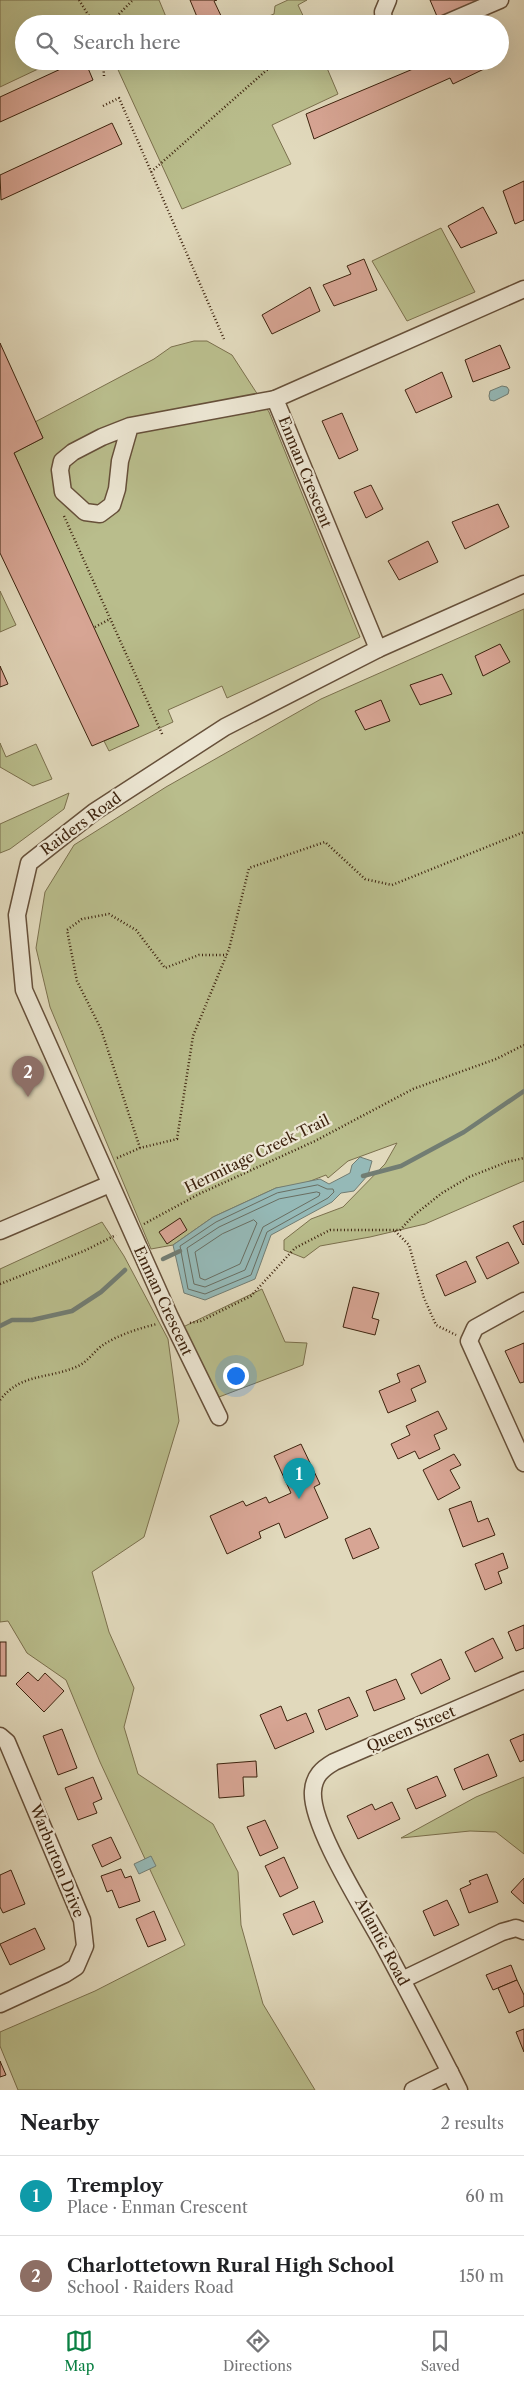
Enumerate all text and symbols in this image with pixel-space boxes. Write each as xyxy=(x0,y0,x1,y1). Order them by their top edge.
search box xyxy=(15,15,509,70)
icon: search xyxy=(33,29,61,57)
text: Search here xyxy=(73,31,181,54)
street label: Enman Crescent xyxy=(274,413,337,531)
street label: Raiders Road xyxy=(37,788,125,859)
pin: 2 xyxy=(12,1056,44,1097)
street label: Hermitage Creek Trail xyxy=(181,1110,333,1197)
street label: Enman Crescent xyxy=(130,1243,197,1359)
your location xyxy=(223,1363,249,1389)
pin: 1 xyxy=(283,1458,315,1499)
street label: Queen Street xyxy=(364,1701,459,1756)
street label: Warburton Drive xyxy=(26,1800,89,1920)
street label: Atlantic Road xyxy=(351,1894,414,1989)
text: Nearby xyxy=(20,2110,99,2135)
text: 2 results xyxy=(441,2113,504,2133)
text: Tremploy xyxy=(67,2174,163,2197)
text: 1 xyxy=(32,2186,40,2206)
text: 60 m xyxy=(465,2186,504,2206)
text: Place · Enman Crescent xyxy=(67,2197,248,2217)
text: Charlottetown Rural High School xyxy=(67,2254,394,2277)
text: 2 xyxy=(31,2266,41,2286)
text: 150 m xyxy=(459,2266,504,2286)
text: School · Raiders Road xyxy=(67,2277,234,2297)
tab: Map xyxy=(64,2327,94,2375)
tab: Directions xyxy=(223,2327,292,2375)
tab: Saved xyxy=(421,2327,460,2375)

